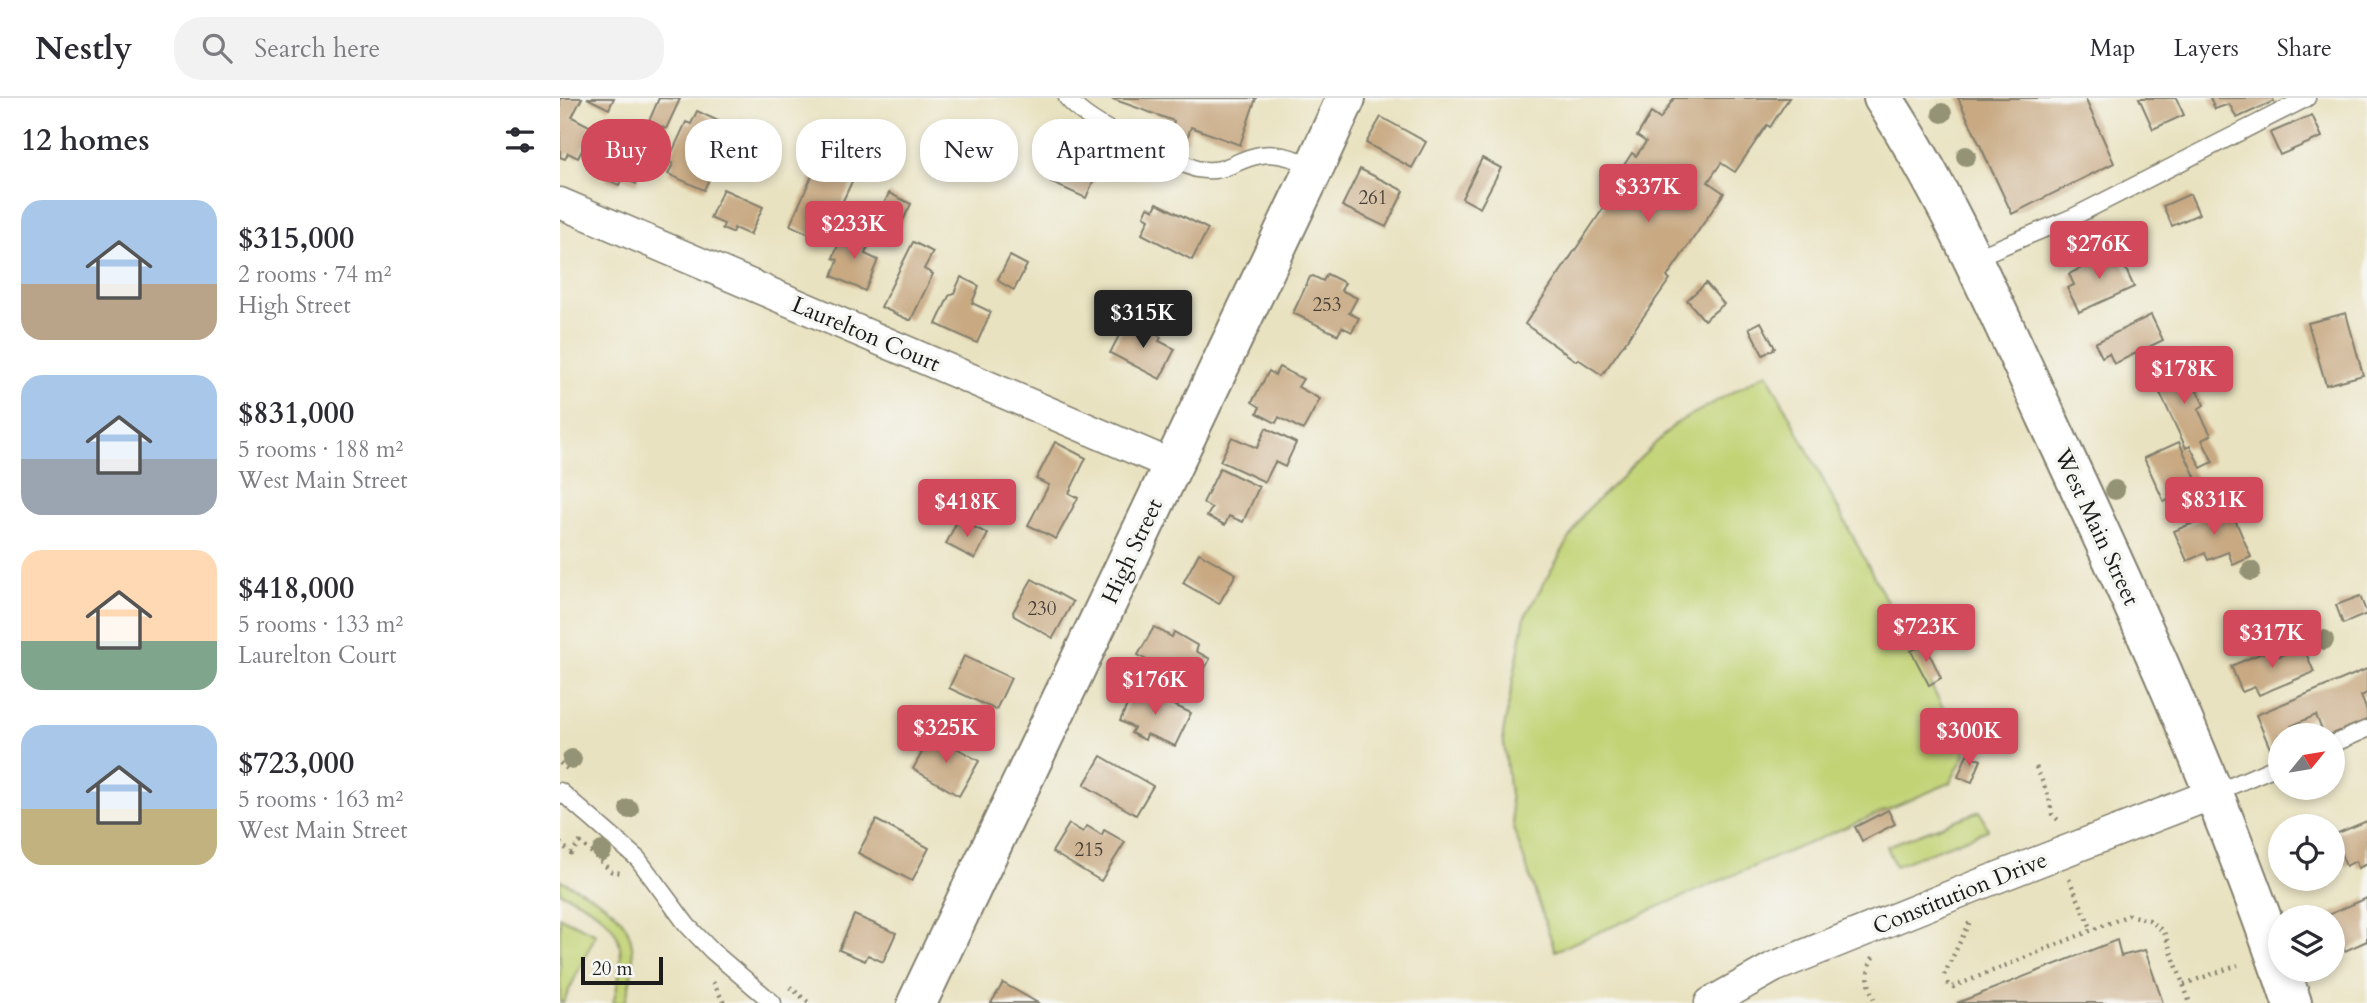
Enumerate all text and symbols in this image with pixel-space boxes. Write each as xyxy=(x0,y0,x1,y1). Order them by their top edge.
search box xyxy=(174,17,664,80)
text: Nestly xyxy=(35,26,132,71)
icon: search xyxy=(198,29,236,67)
text: Search here xyxy=(254,31,380,66)
text: Map xyxy=(2090,32,2136,65)
text: Layers xyxy=(2174,32,2239,65)
text: Share xyxy=(2277,32,2332,65)
chip: Buy xyxy=(581,119,671,182)
chip: Rent xyxy=(685,119,782,182)
chip: Filters xyxy=(796,119,906,182)
chip: New xyxy=(920,119,1018,182)
chip: Apartment xyxy=(1032,119,1189,182)
text: 12 homes xyxy=(21,120,150,161)
icon: filters xyxy=(501,121,539,159)
pin: $337K xyxy=(1599,164,1697,224)
text: $337K xyxy=(1615,171,1681,202)
house number: 261 xyxy=(1358,185,1388,211)
pin: $233K xyxy=(805,202,903,261)
text: $233K xyxy=(821,208,887,239)
text: $315,000 xyxy=(238,218,354,259)
pin: $276K xyxy=(2050,222,2148,281)
icon: home xyxy=(77,228,161,312)
text: $276K xyxy=(2066,228,2132,259)
text: 2 rooms · 74 m² xyxy=(238,259,391,290)
street label: Laurelton Court xyxy=(787,289,945,379)
text: High Street xyxy=(238,290,351,321)
pin: $315K xyxy=(1094,290,1192,350)
house number: 253 xyxy=(1312,292,1342,318)
text: $315K xyxy=(1110,297,1176,328)
pin: $178K xyxy=(2135,346,2233,406)
text: $178K xyxy=(2151,353,2217,384)
text: $831,000 xyxy=(238,393,354,434)
icon: home xyxy=(77,403,161,487)
text: 5 rooms · 188 m² xyxy=(238,434,403,465)
street label: West Main Street xyxy=(2047,443,2147,610)
text: West Main Street xyxy=(238,465,408,496)
pin: $831K xyxy=(2165,478,2263,537)
pin: $418K xyxy=(918,480,1016,539)
text: $831K xyxy=(2181,484,2247,515)
text: $418K xyxy=(934,486,1000,517)
street label: High Street xyxy=(1094,493,1170,609)
text: $418,000 xyxy=(238,568,354,609)
icon: home xyxy=(77,578,161,662)
house number: 230 xyxy=(1027,596,1057,622)
pin: $723K xyxy=(1877,604,1975,664)
text: 5 rooms · 133 m² xyxy=(238,609,403,640)
pin: $317K xyxy=(2223,610,2321,670)
text: $723K xyxy=(1893,611,1959,642)
text: $317K xyxy=(2239,617,2305,648)
text: Laurelton Court xyxy=(238,640,396,671)
pin: $176K xyxy=(1106,658,1204,717)
text: $176K xyxy=(1122,664,1188,695)
pin: $325K xyxy=(897,706,995,765)
pin: $300K xyxy=(1920,708,2018,768)
text: $325K xyxy=(913,712,979,743)
text: $300K xyxy=(1936,715,2002,746)
north arrow xyxy=(2268,723,2345,800)
map controls xyxy=(2268,723,2345,982)
text: $723,000 xyxy=(238,743,354,784)
icon: home xyxy=(77,753,161,837)
text: 5 rooms · 163 m² xyxy=(238,784,403,815)
button: locate xyxy=(2268,814,2345,891)
text: West Main Street xyxy=(238,815,408,846)
house number: 215 xyxy=(1074,837,1104,863)
street label: Constitution Drive xyxy=(1868,844,2052,942)
button: layers xyxy=(2268,905,2345,982)
scale bar xyxy=(581,954,663,986)
text: 20 m xyxy=(592,956,633,982)

